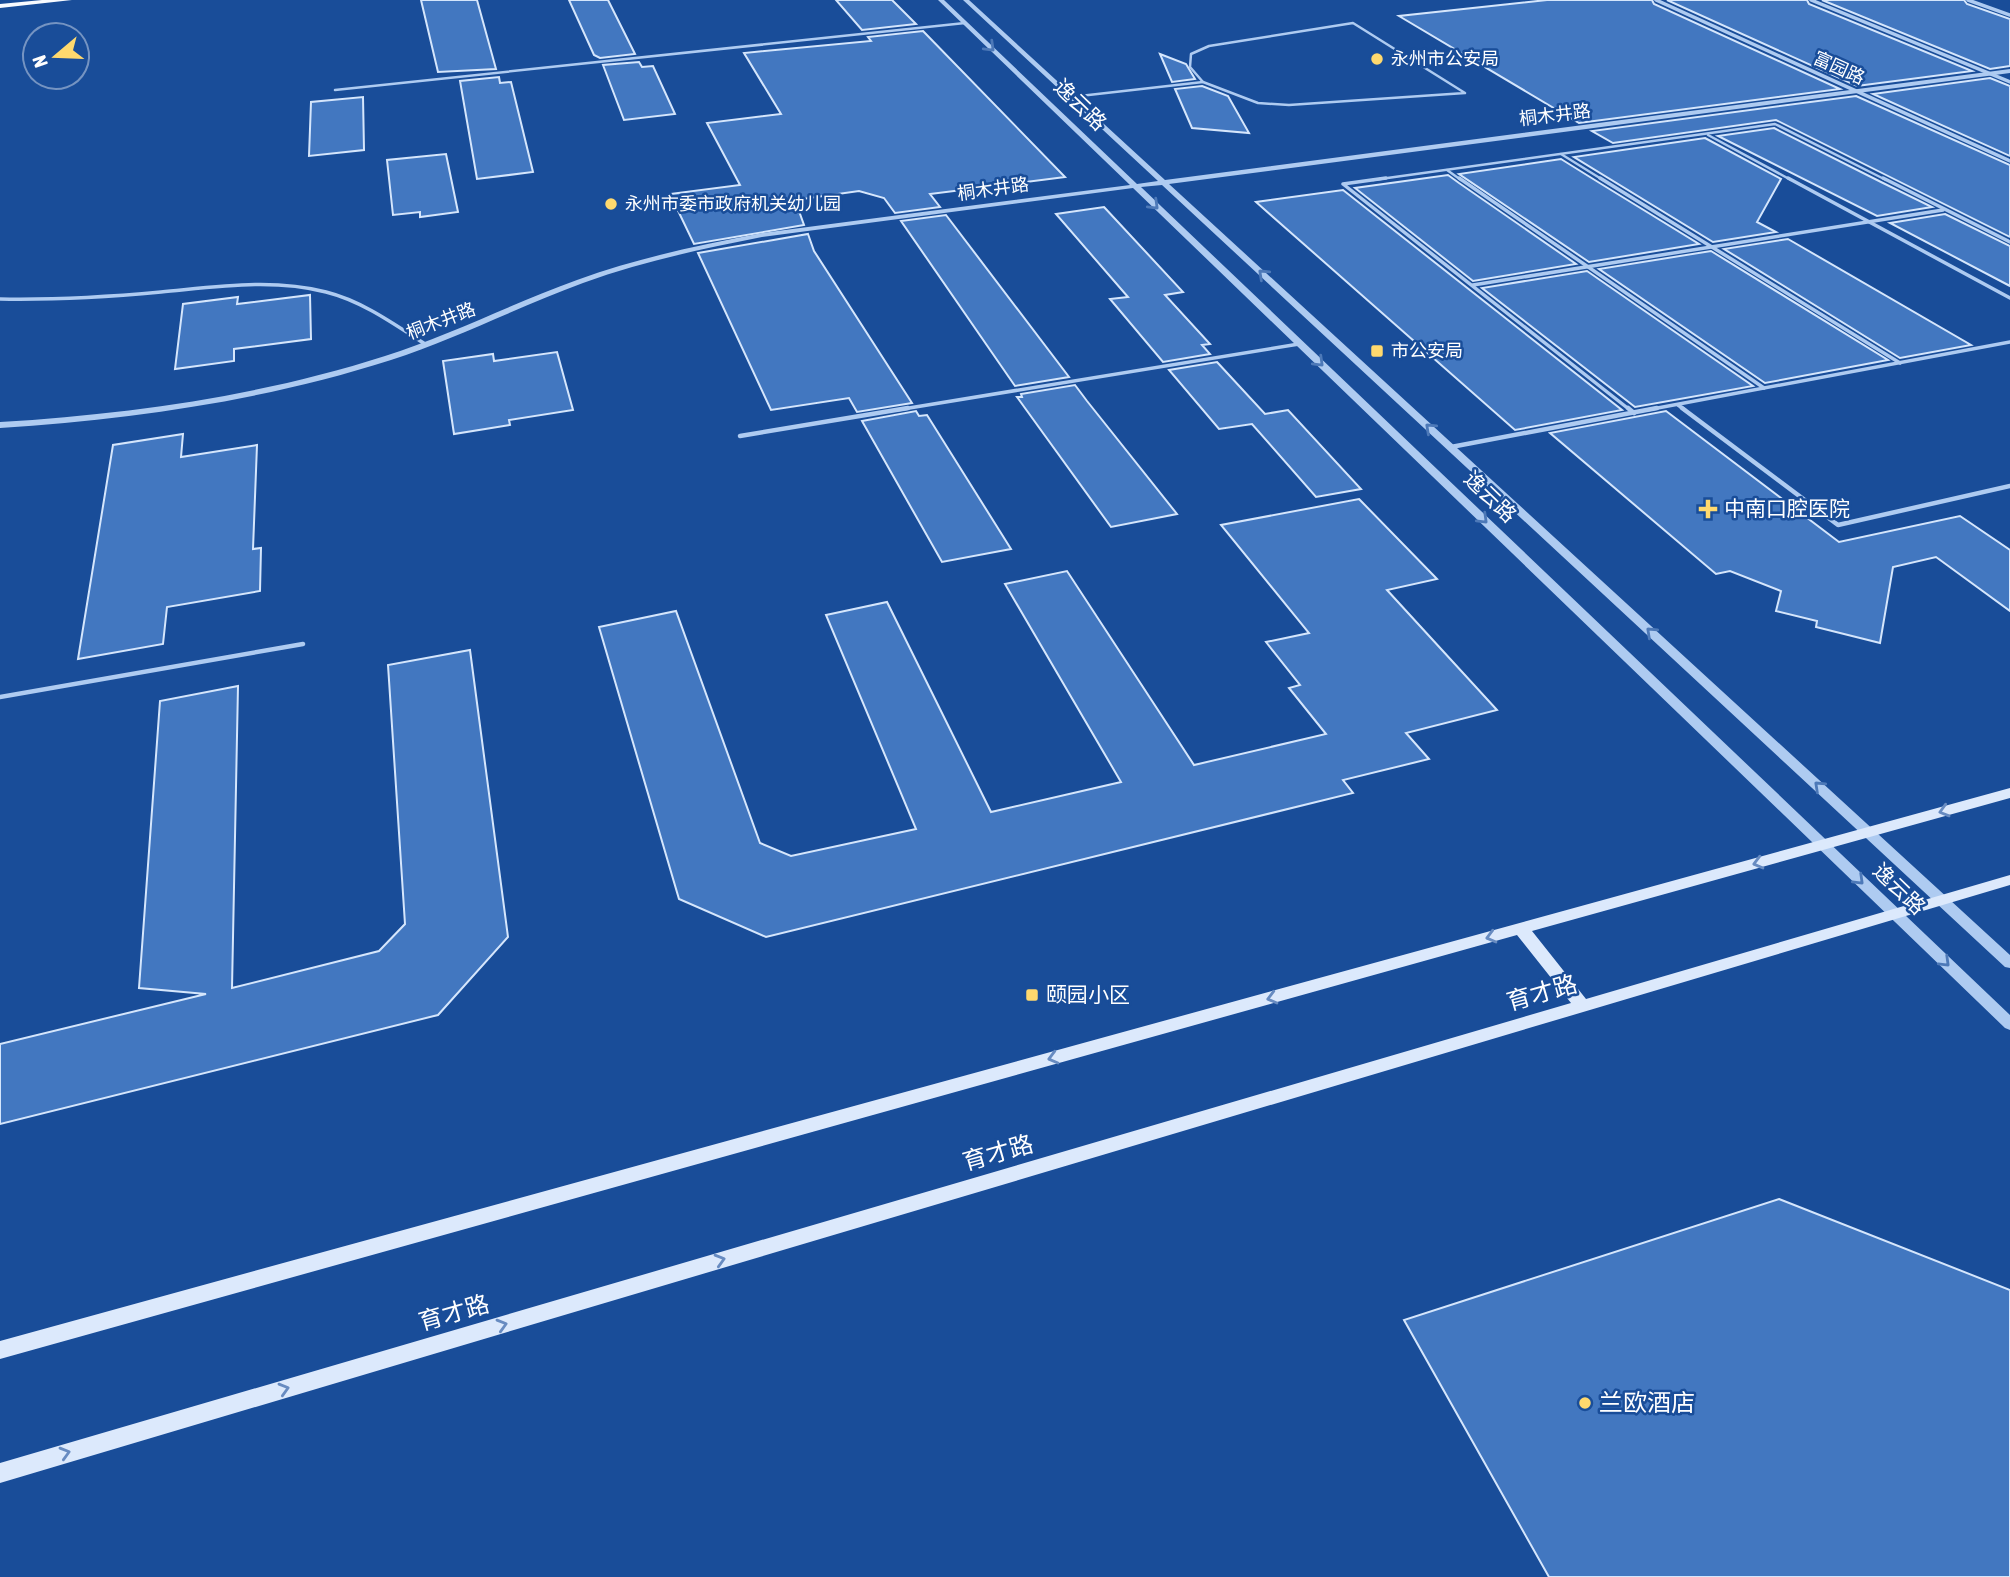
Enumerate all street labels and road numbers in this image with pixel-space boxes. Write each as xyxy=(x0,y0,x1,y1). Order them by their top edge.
street label: 富园路 xyxy=(1810,47,1868,88)
street label: 逸云路 xyxy=(1050,74,1112,135)
street label: 桐木井路 xyxy=(1518,100,1592,129)
street label: 桐木井路 xyxy=(956,173,1030,204)
street label: 桐木井路 xyxy=(403,298,478,343)
street label: 逸云路 xyxy=(1460,466,1522,527)
street label: 逸云路 xyxy=(1869,858,1931,919)
street label: 育才路 xyxy=(1504,970,1580,1015)
street label: 育才路 xyxy=(960,1130,1036,1175)
street label: 育才路 xyxy=(416,1290,492,1335)

